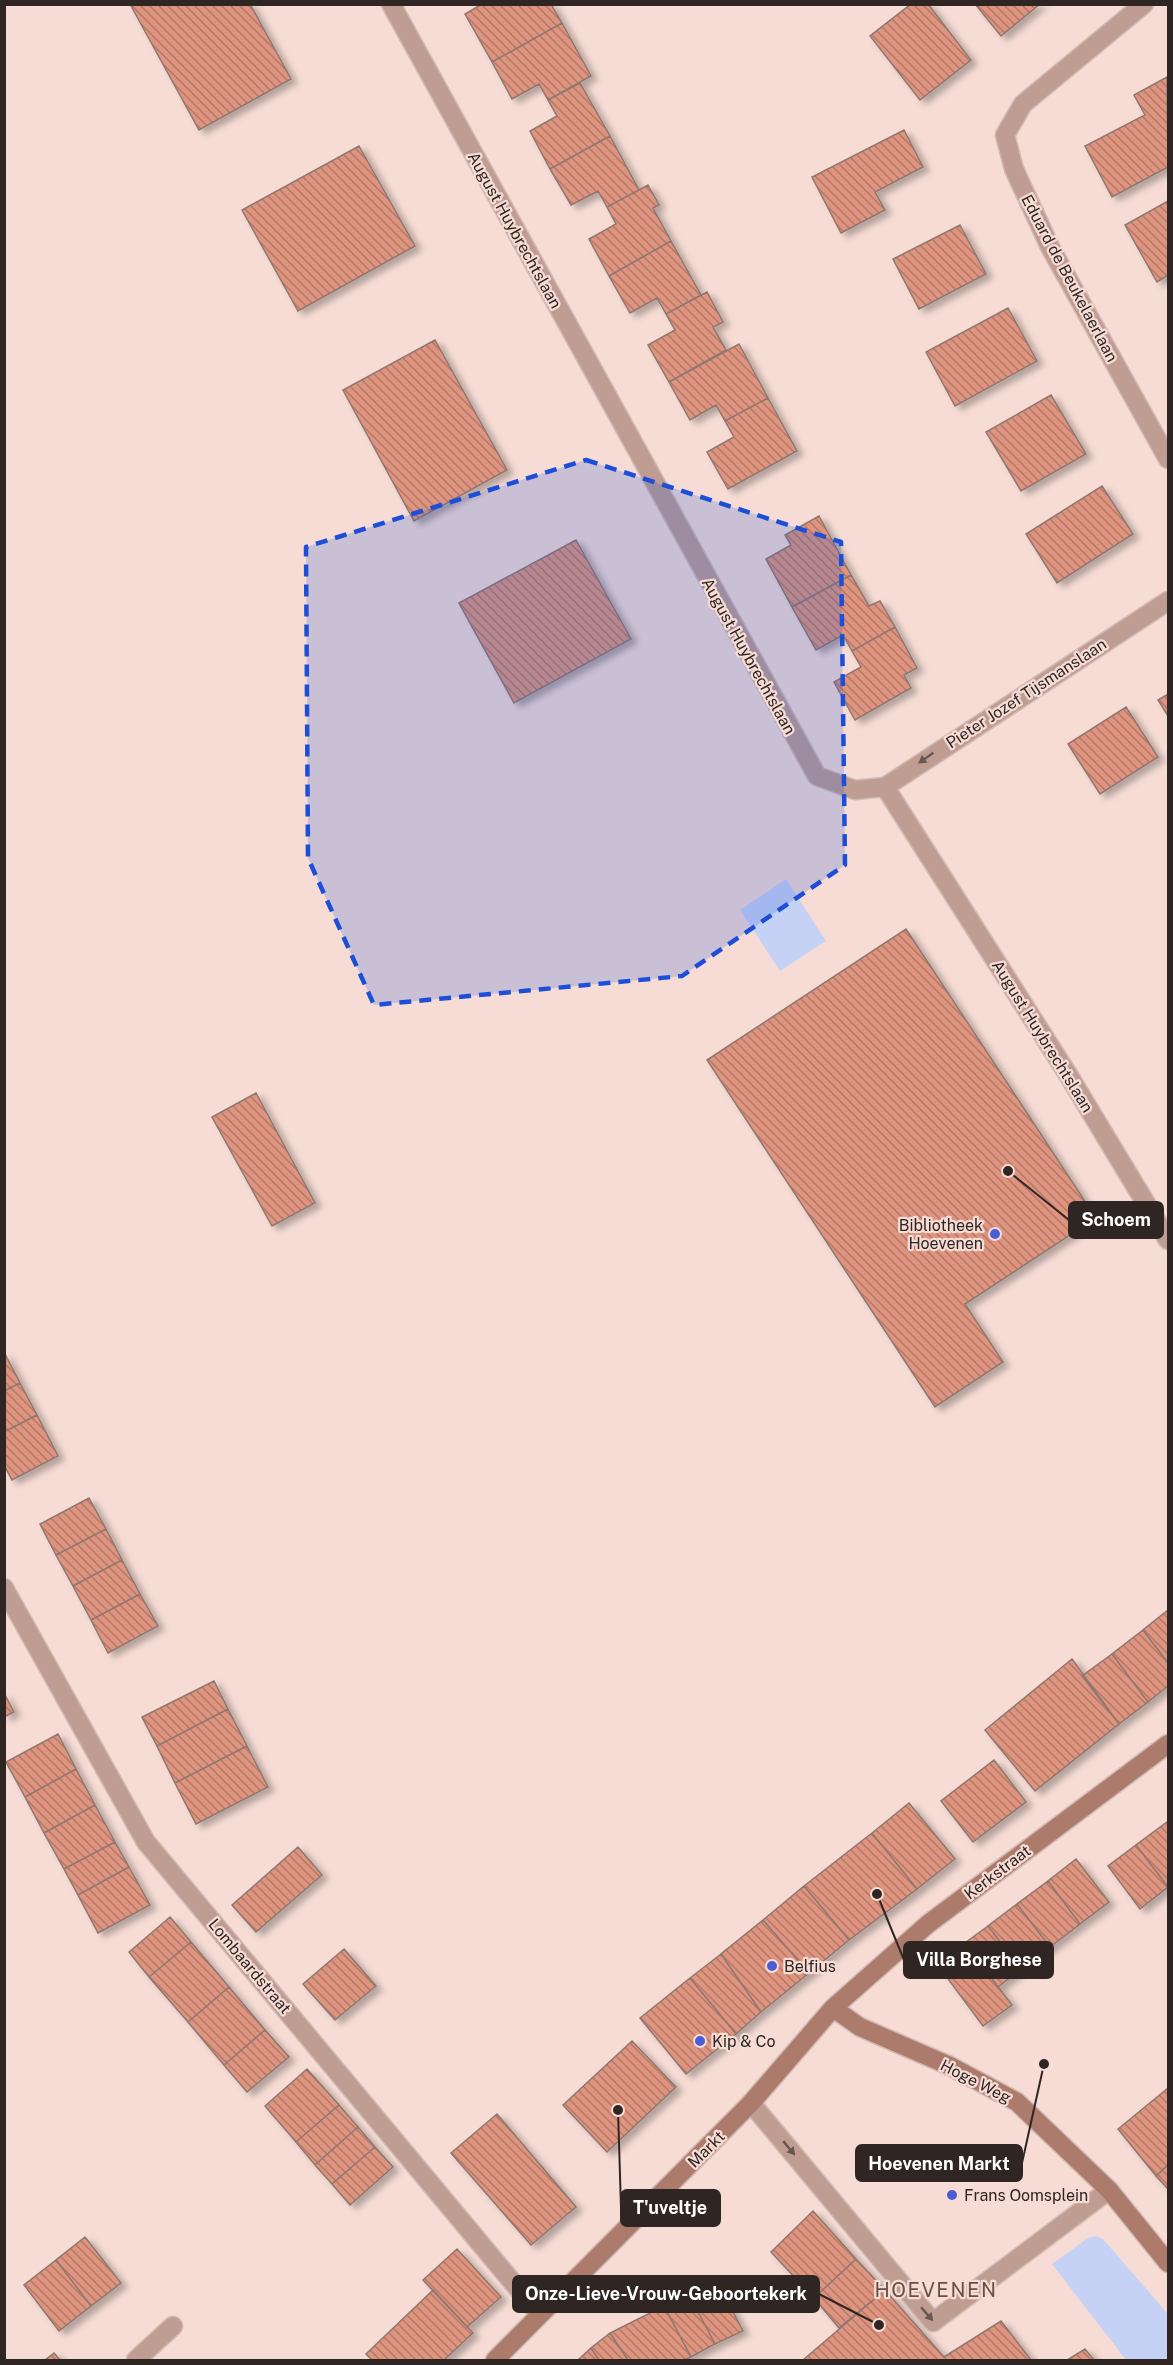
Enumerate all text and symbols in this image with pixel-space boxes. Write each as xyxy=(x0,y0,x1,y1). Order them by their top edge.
street label: August Huybrechtslaan xyxy=(464,149,565,312)
street label: Eduard de Beukelaerlaan xyxy=(1017,191,1122,365)
street label: August Huybrechtslaan xyxy=(698,575,799,738)
street label: Pieter Jozef Tijsmanslaan xyxy=(943,635,1110,752)
one-way arrow xyxy=(918,752,934,764)
street label: August Huybrechtslaan xyxy=(988,957,1097,1116)
callout: Schoem xyxy=(1069,1202,1163,1238)
text: Schoem xyxy=(1081,1209,1151,1230)
place label: Bibliotheek Hoevenen xyxy=(899,1216,983,1253)
marker: Bibliotheek Hoevenen xyxy=(988,1227,1002,1241)
street label: Kerkstraat xyxy=(960,1841,1034,1904)
street label: Lombaardstraat xyxy=(204,1915,295,2018)
callout: Villa Borghese xyxy=(904,1942,1053,1978)
text: Villa Borghese xyxy=(916,1949,1042,1970)
place label: Belfius xyxy=(784,1957,836,1976)
marker: Belfius xyxy=(765,1959,779,1973)
place label: Kip & Co xyxy=(712,2032,776,2051)
marker: Kip & Co xyxy=(693,2034,707,2048)
street label: Hoge Weg xyxy=(937,2056,1014,2107)
street label: Markt xyxy=(684,2127,729,2172)
one-way arrow xyxy=(782,2140,795,2156)
callout: Hoevenen Markt xyxy=(856,2145,1022,2181)
text: Hoevenen Markt xyxy=(868,2153,1010,2174)
place label: Frans Oomsplein xyxy=(964,2186,1088,2205)
marker: Frans Oomsplein xyxy=(945,2188,959,2202)
callout: T'uveltje xyxy=(621,2190,720,2226)
text: T'uveltje xyxy=(633,2197,707,2218)
callout: Onze-Lieve-Vrouw-Geboortekerk xyxy=(513,2276,819,2312)
district label: HOEVENEN xyxy=(874,2278,998,2302)
text: Onze-Lieve-Vrouw-Geboortekerk xyxy=(525,2283,808,2304)
one-way arrow xyxy=(920,2306,933,2322)

